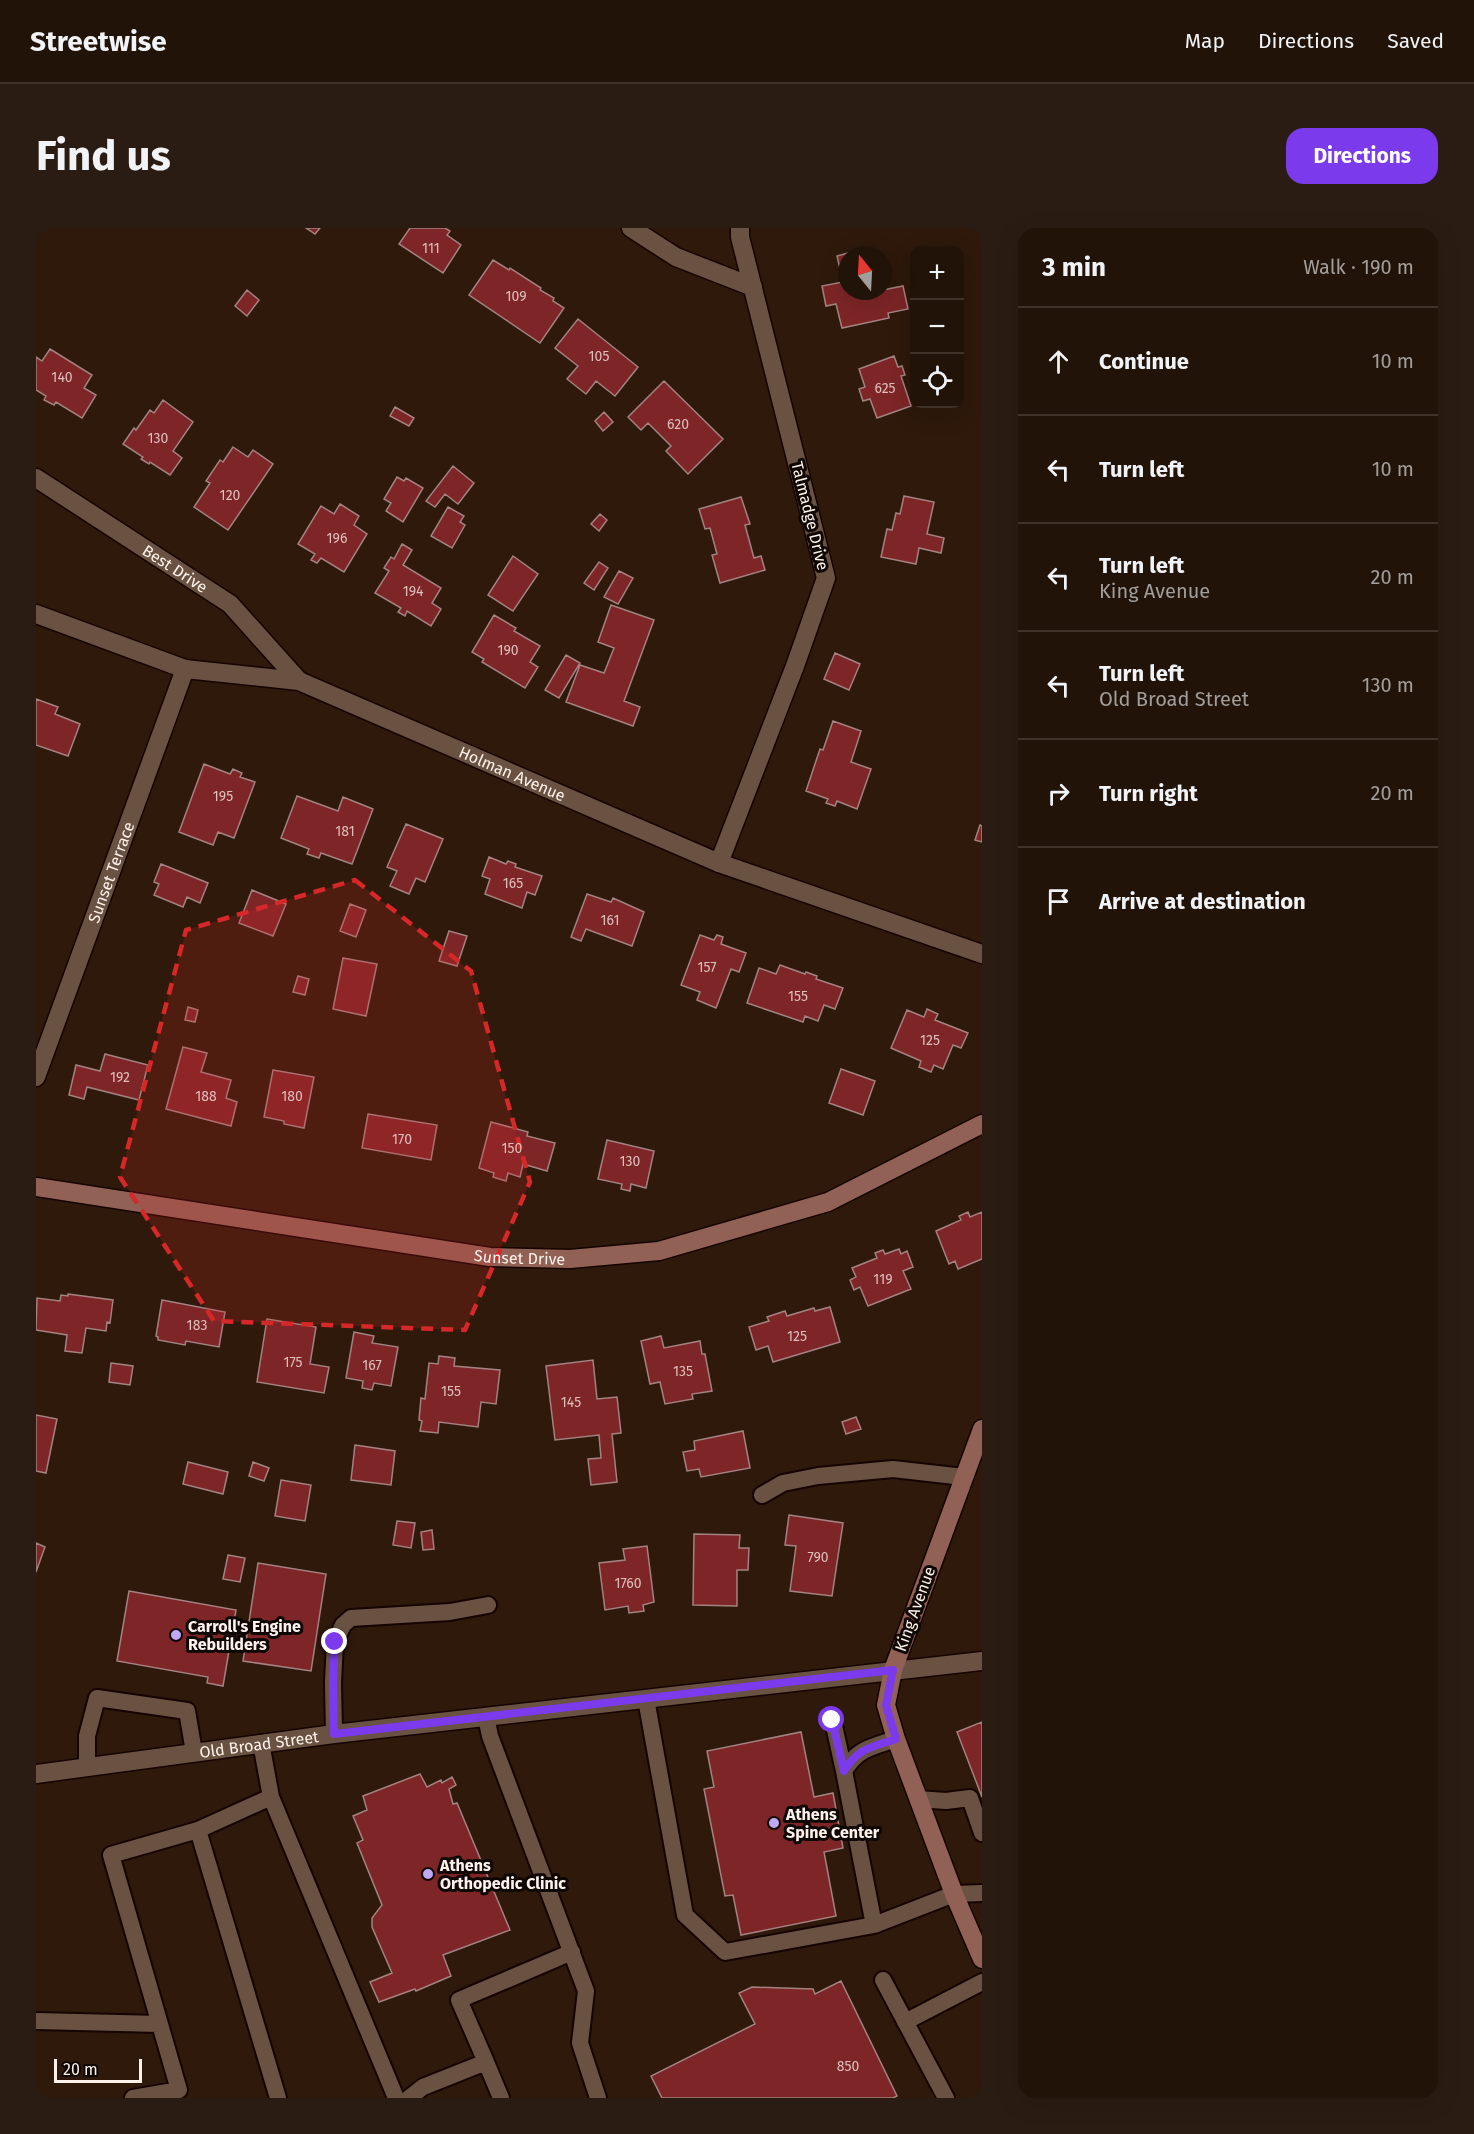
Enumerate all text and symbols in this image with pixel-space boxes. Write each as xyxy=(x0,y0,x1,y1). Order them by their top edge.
text: Streetwise xyxy=(30,25,167,58)
text: Map xyxy=(1185,28,1225,54)
text: Directions xyxy=(1258,28,1354,54)
text: Saved xyxy=(1387,28,1444,54)
button: Directions xyxy=(1286,128,1438,184)
text: Find us xyxy=(36,131,171,181)
house number: 111 xyxy=(422,240,440,257)
north arrow xyxy=(838,246,892,300)
map controls xyxy=(910,246,964,408)
button: + xyxy=(910,246,964,300)
text: 3 min xyxy=(1042,252,1106,283)
text: Walk · 190 m xyxy=(1303,255,1414,279)
house number: 109 xyxy=(505,288,527,305)
button: − xyxy=(910,300,964,354)
icon: ahead xyxy=(1042,345,1075,378)
house number: 105 xyxy=(589,348,609,365)
text: Continue xyxy=(1099,348,1189,375)
text: 10 m xyxy=(1372,349,1414,373)
button: locate xyxy=(910,354,964,408)
house number: 140 xyxy=(51,369,73,386)
house number: 625 xyxy=(874,380,896,397)
house number: 620 xyxy=(667,416,689,433)
house number: 130 xyxy=(148,430,169,447)
icon: left xyxy=(1042,453,1075,486)
text: Turn left xyxy=(1099,456,1184,483)
text: 10 m xyxy=(1372,457,1414,481)
street label: Talmadge Drive xyxy=(787,460,833,572)
house number: 120 xyxy=(220,487,241,504)
house number: 196 xyxy=(327,530,347,547)
street label: Best Drive xyxy=(139,540,211,596)
text: Turn left xyxy=(1099,552,1184,579)
icon: left xyxy=(1042,561,1075,594)
text: 20 m xyxy=(1371,565,1414,589)
text: King Avenue xyxy=(1099,579,1210,603)
house number: 194 xyxy=(403,583,424,600)
house number: 190 xyxy=(497,642,519,659)
text: Turn left xyxy=(1099,660,1184,687)
icon: left xyxy=(1042,669,1075,702)
text: 130 m xyxy=(1362,673,1414,697)
text: Old Broad Street xyxy=(1099,687,1249,711)
street label: Holman Avenue xyxy=(456,742,569,805)
icon: right xyxy=(1042,777,1075,810)
text: Turn right xyxy=(1099,780,1198,807)
text: 20 m xyxy=(1371,781,1414,805)
house number: 195 xyxy=(213,788,233,805)
street label: Sunset Terrace xyxy=(84,819,138,925)
house number: 181 xyxy=(335,823,355,840)
house number: 165 xyxy=(503,875,523,892)
icon: arrive xyxy=(1042,885,1075,918)
text: Arrive at destination xyxy=(1099,888,1306,915)
house number: 161 xyxy=(601,912,619,929)
house number: 157 xyxy=(698,959,716,976)
house number: 155 xyxy=(788,988,808,1005)
house number: 125 xyxy=(920,1032,940,1049)
house number: 192 xyxy=(110,1069,130,1086)
house number: 188 xyxy=(195,1088,217,1105)
house number: 180 xyxy=(281,1088,303,1105)
house number: 170 xyxy=(392,1131,412,1148)
house number: 150 xyxy=(502,1140,523,1157)
house number: 130 xyxy=(620,1153,641,1170)
street label: Sunset Drive xyxy=(473,1245,565,1268)
house number: 119 xyxy=(873,1271,893,1288)
house number: 183 xyxy=(187,1317,207,1334)
house number: 125 xyxy=(787,1328,807,1345)
house number: 175 xyxy=(283,1354,303,1371)
house number: 167 xyxy=(362,1357,382,1374)
house number: 135 xyxy=(673,1363,693,1380)
house number: 155 xyxy=(441,1383,461,1400)
house number: 145 xyxy=(561,1394,581,1411)
house number: 790 xyxy=(807,1549,829,1566)
street label: King Avenue xyxy=(891,1564,939,1654)
house number: 1760 xyxy=(614,1575,642,1592)
place label: Carroll's Engine Rebuilders xyxy=(188,1617,301,1654)
marker: Carroll's Engine Rebuilders xyxy=(169,1628,183,1642)
route end xyxy=(321,1628,347,1654)
route start xyxy=(818,1706,844,1732)
street label: Old Broad Street xyxy=(198,1727,320,1761)
place label: Athens Spine Center xyxy=(785,1805,880,1842)
marker: Athens Spine Center xyxy=(767,1816,781,1830)
place label: Athens Orthopedic Clinic xyxy=(439,1856,566,1893)
marker: Athens Orthopedic Clinic xyxy=(421,1867,435,1881)
scale bar xyxy=(54,2056,142,2084)
house number: 850 xyxy=(837,2058,859,2075)
text: 20 m xyxy=(63,2060,98,2079)

